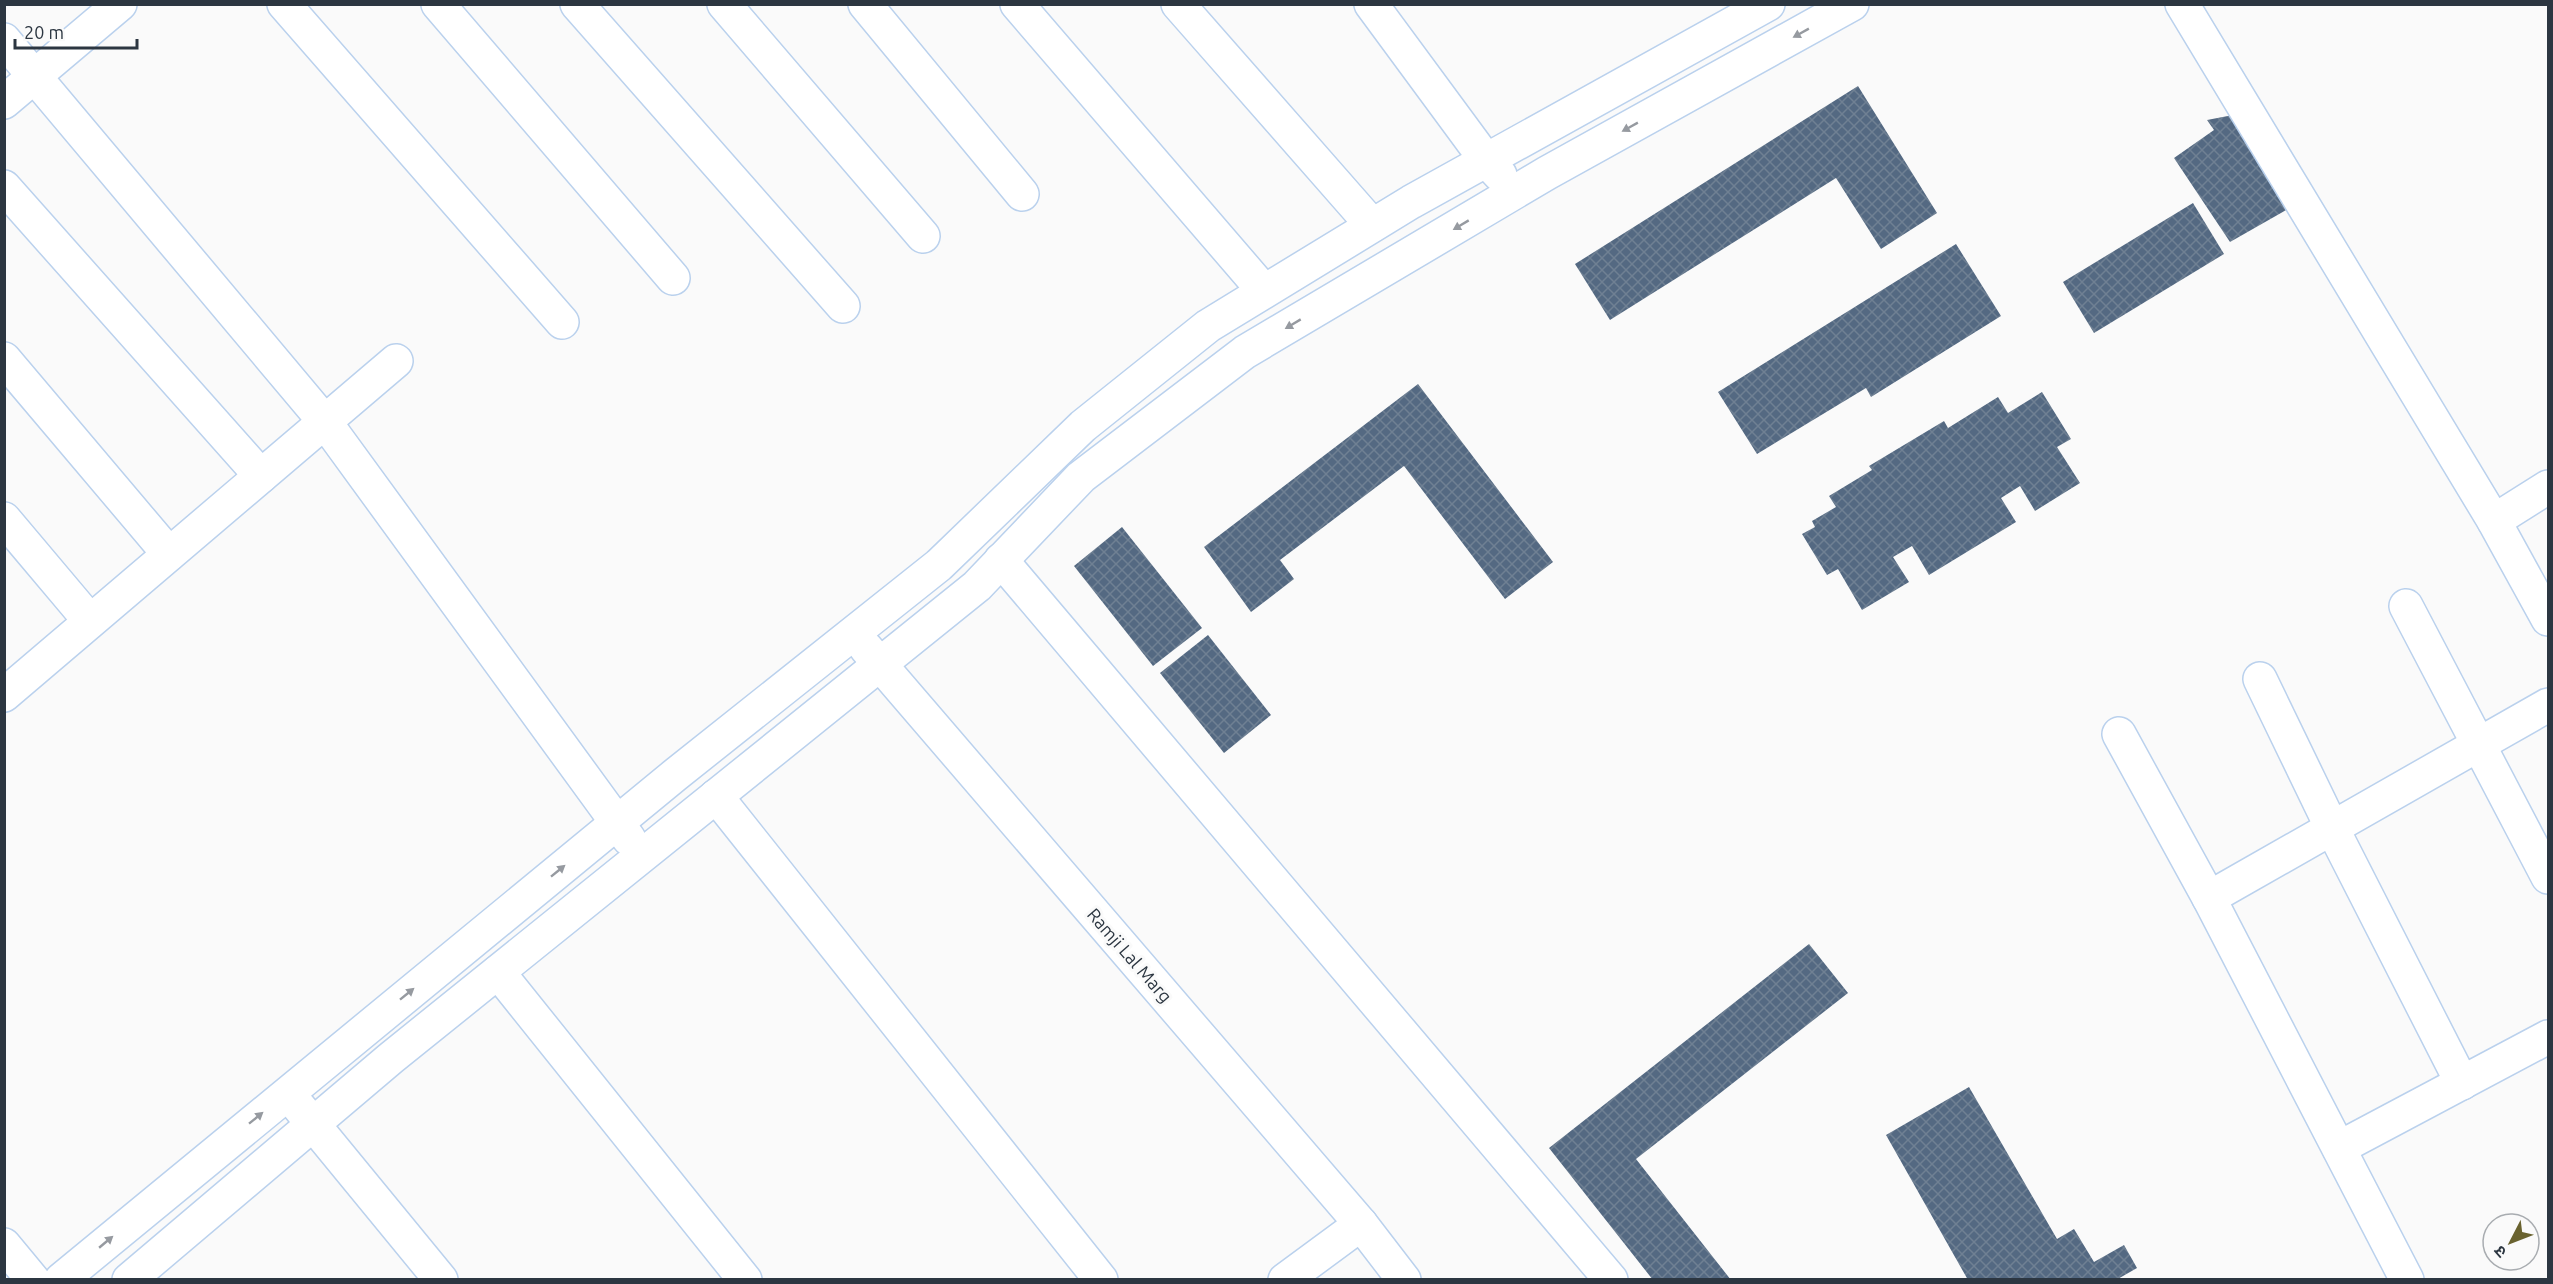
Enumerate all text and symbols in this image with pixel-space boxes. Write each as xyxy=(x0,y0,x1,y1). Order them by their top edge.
scale bar xyxy=(15,12,136,50)
text: 20 m xyxy=(24,22,64,42)
one-way arrow xyxy=(1792,28,1809,38)
one-way arrow xyxy=(1622,122,1639,132)
one-way arrow xyxy=(1453,219,1469,230)
one-way arrow xyxy=(1285,318,1301,329)
one-way arrow xyxy=(550,865,565,878)
street label: Ramji Lal Marg xyxy=(1084,904,1176,1006)
one-way arrow xyxy=(399,988,415,1001)
one-way arrow xyxy=(248,1111,264,1124)
north arrow xyxy=(2481,1212,2541,1272)
one-way arrow xyxy=(98,1236,113,1249)
text: उ xyxy=(2490,1242,2510,1262)

